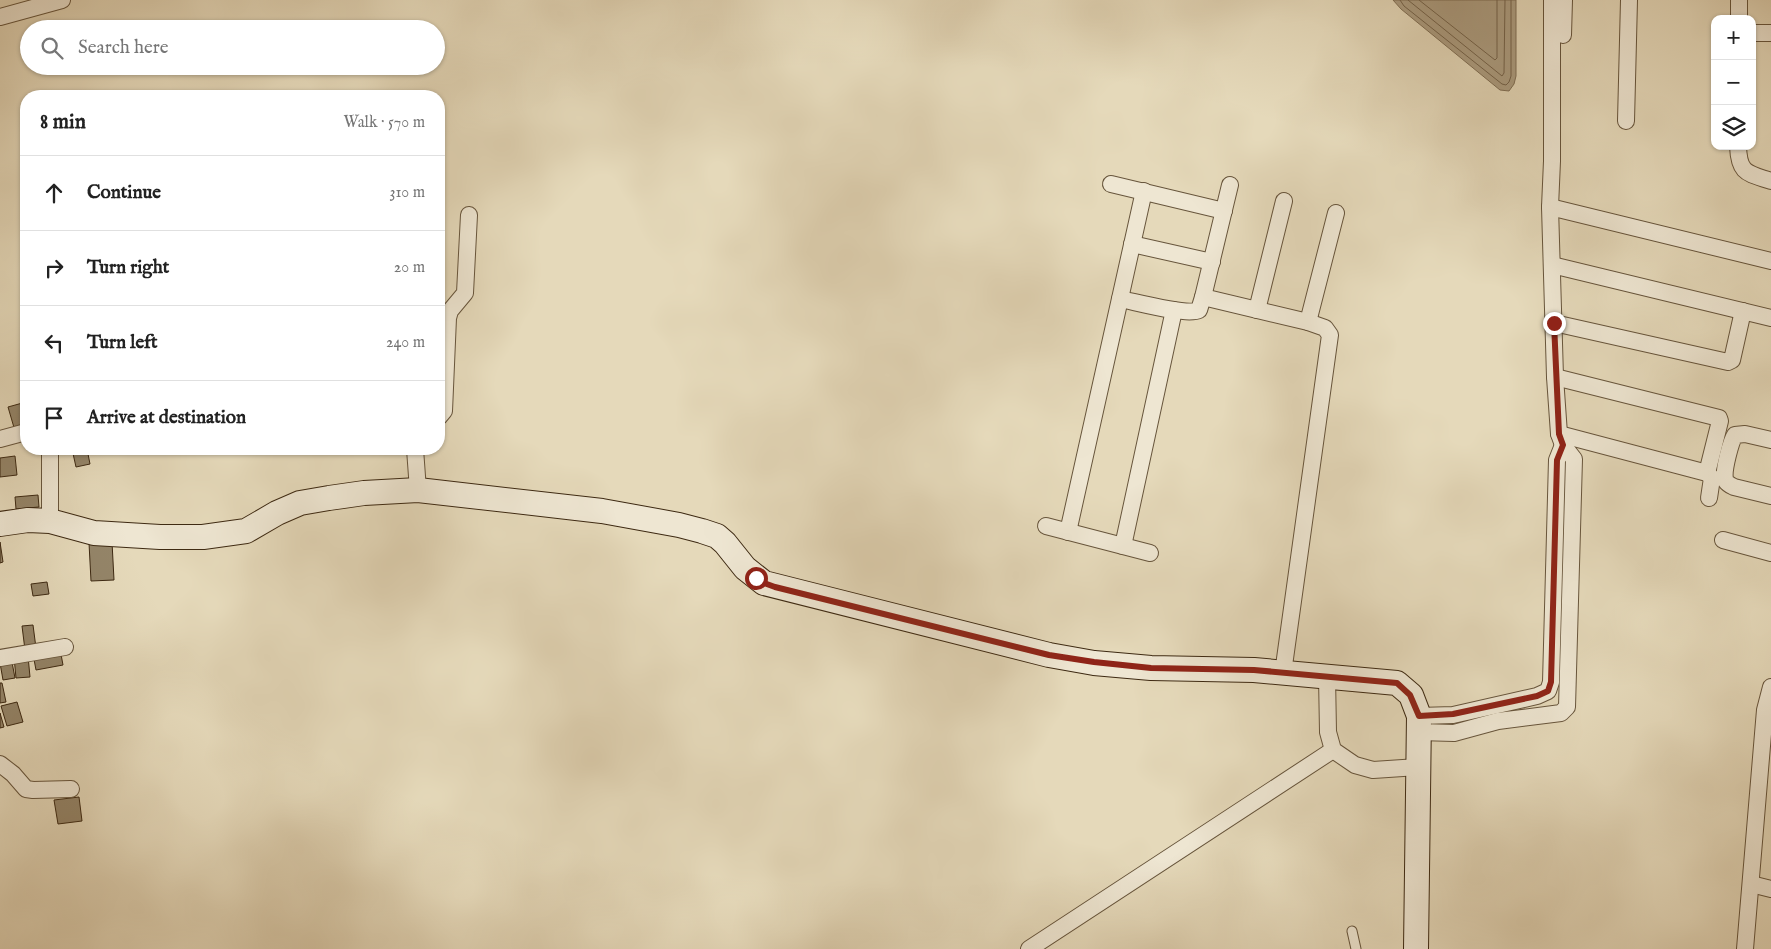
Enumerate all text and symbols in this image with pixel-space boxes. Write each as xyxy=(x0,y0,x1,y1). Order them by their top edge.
map controls xyxy=(1711,15,1756,150)
button: + xyxy=(1711,15,1756,60)
search box xyxy=(20,20,445,75)
icon: search xyxy=(38,34,66,62)
text: Search here xyxy=(78,36,169,60)
button: − xyxy=(1711,60,1756,105)
button: layers xyxy=(1711,105,1756,150)
text: 8 min xyxy=(40,109,86,136)
text: Walk · 570 m xyxy=(343,113,425,133)
icon: ahead xyxy=(40,179,68,207)
text: Continue xyxy=(87,181,161,205)
text: 310 m xyxy=(389,183,425,203)
icon: right xyxy=(40,254,68,282)
text: Turn right xyxy=(87,256,169,280)
text: 20 m xyxy=(394,258,425,278)
route end xyxy=(1543,312,1566,335)
icon: left xyxy=(40,329,68,357)
text: Turn left xyxy=(87,331,158,355)
text: 240 m xyxy=(386,333,425,353)
icon: arrive xyxy=(40,404,68,432)
text: Arrive at destination xyxy=(87,406,246,430)
route start xyxy=(745,567,768,590)

